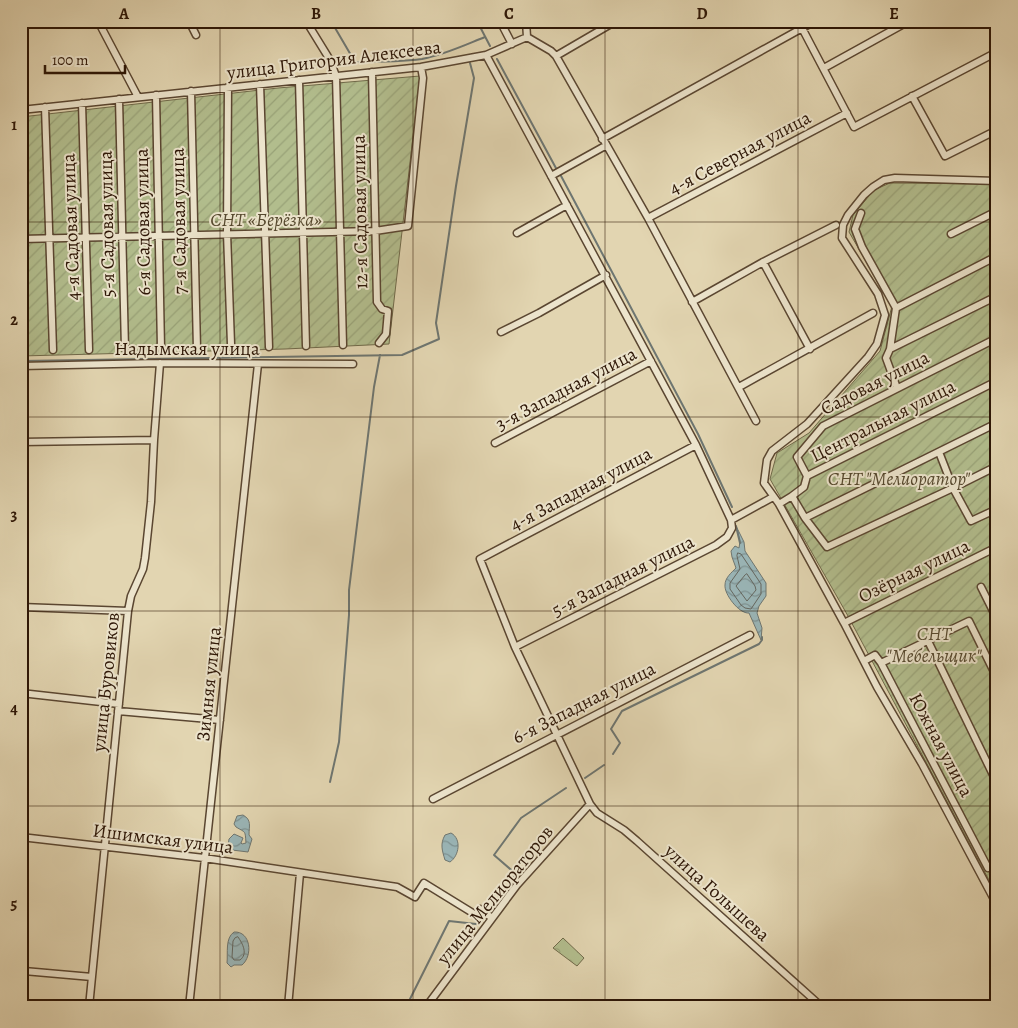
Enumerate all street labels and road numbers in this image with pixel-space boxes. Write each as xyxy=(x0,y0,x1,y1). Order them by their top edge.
street label: улица Григория Алексеева xyxy=(225,34,443,86)
street label: 4-я Северная улица xyxy=(664,104,816,201)
street label: 12-я Садовая улица xyxy=(346,134,374,289)
street label: 7-я Садовая улица xyxy=(165,147,193,295)
street label: 6-я Садовая улица xyxy=(129,148,157,296)
street label: 5-я Садовая улица xyxy=(93,150,121,298)
street label: 4-я Садовая улица xyxy=(55,153,87,301)
street label: Надымская улица xyxy=(114,336,260,362)
street label: 3-я Западная улица xyxy=(491,341,641,437)
street label: Садовая улица xyxy=(816,344,934,422)
street label: Центральная улица xyxy=(806,373,960,469)
street label: 4-я Западная улица xyxy=(505,440,657,537)
street label: 5-я Западная улица xyxy=(547,529,699,623)
street label: Озёрная улица xyxy=(854,533,974,609)
street label: улица Буровиков xyxy=(86,611,126,754)
street label: Зимняя улица xyxy=(190,625,228,743)
street label: 6-я Западная улица xyxy=(508,656,660,750)
street label: Южная улица xyxy=(903,688,979,802)
street label: Ишимская улица xyxy=(91,817,235,861)
street label: улица Мелиораторов xyxy=(430,820,559,971)
street label: улица Голышева xyxy=(658,838,776,948)

